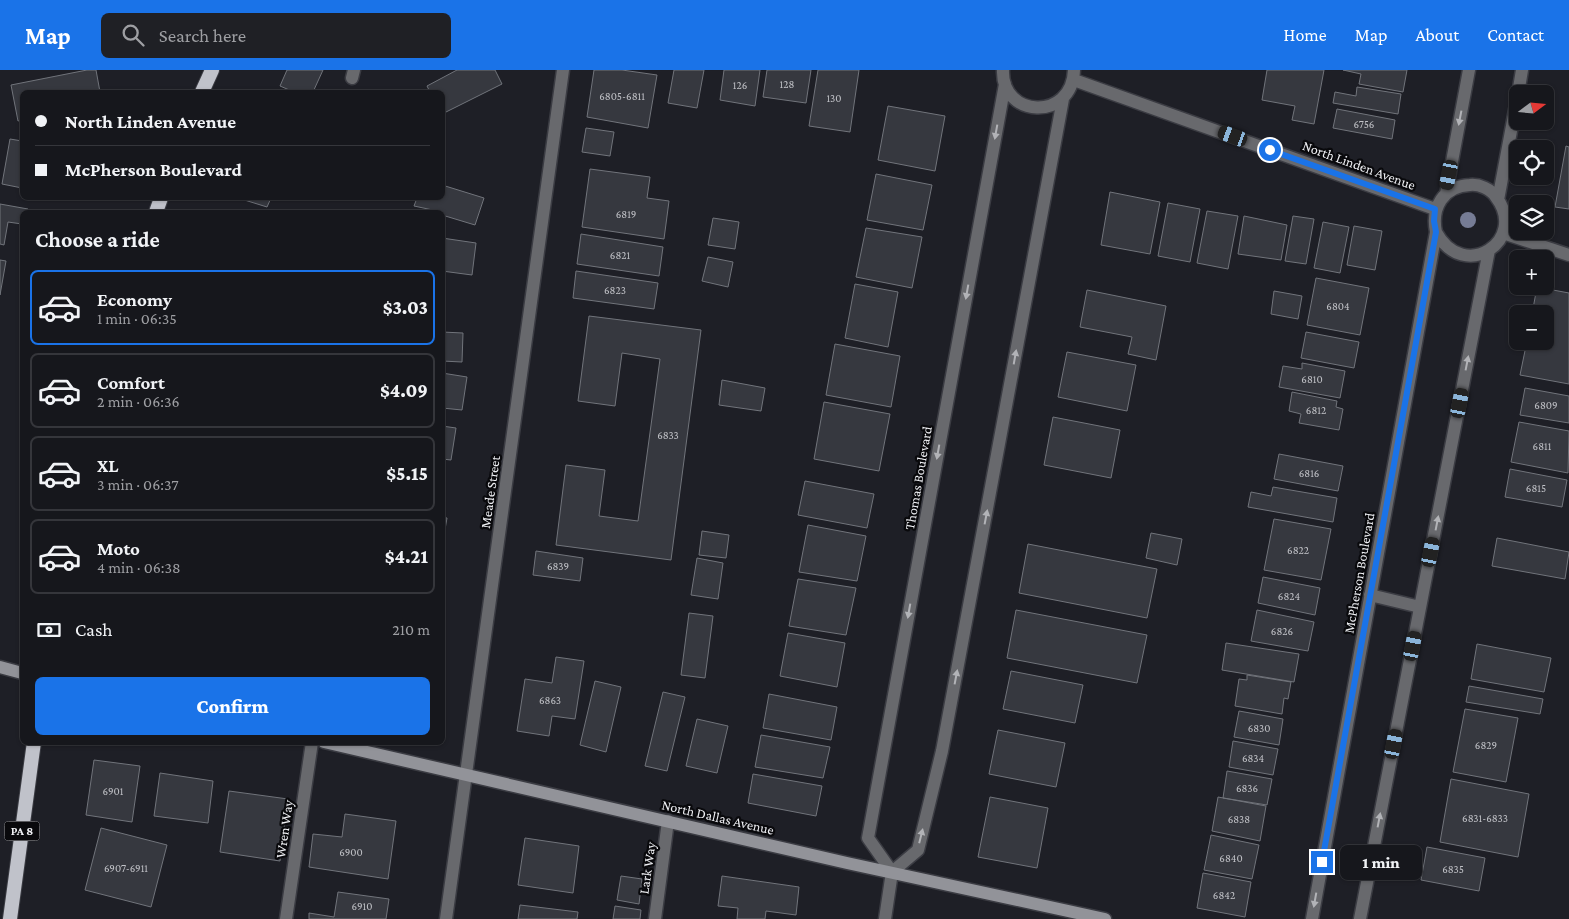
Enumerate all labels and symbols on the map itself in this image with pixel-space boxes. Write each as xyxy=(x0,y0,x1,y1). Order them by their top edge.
house number: 128 xyxy=(780,78,794,90)
house number: 126 xyxy=(733,79,747,91)
north arrow xyxy=(1509,85,1554,130)
house number: 6805-6811 xyxy=(599,90,645,102)
house number: 130 xyxy=(826,92,842,104)
one-way arrow xyxy=(1456,110,1464,126)
house number: 6756 xyxy=(1354,118,1374,130)
one-way arrow xyxy=(992,124,1000,140)
car xyxy=(1216,124,1249,148)
street label: North Linden Avenue xyxy=(1300,137,1418,193)
route start xyxy=(1259,139,1281,161)
car xyxy=(1438,159,1459,191)
house number: 6819 xyxy=(616,208,636,220)
house number: 6821 xyxy=(610,249,631,261)
house number: 6823 xyxy=(604,284,626,296)
one-way arrow xyxy=(963,284,971,299)
house number: 6804 xyxy=(1326,300,1350,312)
one-way arrow xyxy=(1012,349,1020,365)
one-way arrow xyxy=(1464,355,1472,371)
house number: 6810 xyxy=(1301,373,1323,385)
car xyxy=(1449,387,1470,419)
house number: 6809 xyxy=(1534,399,1558,411)
house number: 6812 xyxy=(1306,404,1326,416)
street label: Thomas Boulevard xyxy=(901,424,935,531)
house number: 6833 xyxy=(657,429,679,441)
house number: 6811 xyxy=(1533,440,1552,452)
one-way arrow xyxy=(933,444,941,460)
street label: Meade Street xyxy=(477,454,503,529)
house number: 6816 xyxy=(1299,467,1319,479)
house number: 6815 xyxy=(1526,482,1546,494)
one-way arrow xyxy=(983,509,991,525)
street label: McPherson Boulevard xyxy=(1341,511,1378,635)
one-way arrow xyxy=(1433,514,1441,530)
car xyxy=(1420,536,1441,568)
house number: 6822 xyxy=(1287,544,1309,556)
house number: 6839 xyxy=(547,560,569,572)
house number: 6824 xyxy=(1278,590,1301,602)
one-way arrow xyxy=(904,604,912,620)
house number: 6826 xyxy=(1271,625,1293,637)
car xyxy=(1402,630,1423,662)
one-way arrow xyxy=(952,668,960,684)
house number: 6863 xyxy=(539,694,561,706)
house number: 6830 xyxy=(1248,722,1270,734)
car xyxy=(1383,728,1404,760)
house number: 6829 xyxy=(1475,739,1497,751)
house number: 6834 xyxy=(1242,752,1264,764)
house number: 6836 xyxy=(1236,782,1258,794)
house number: 6901 xyxy=(103,785,124,797)
street label: North Dallas Avenue xyxy=(660,796,776,838)
street label: Wren Way xyxy=(272,798,296,859)
one-way arrow xyxy=(1375,812,1383,827)
house number: 6831-6833 xyxy=(1462,812,1508,824)
house number: 6838 xyxy=(1228,813,1250,825)
road number: PA 8 xyxy=(5,821,40,840)
one-way arrow xyxy=(917,828,925,843)
street label: Lark Way xyxy=(635,840,659,895)
callout: 1 min xyxy=(1340,844,1422,880)
house number: 6900 xyxy=(339,846,363,858)
route end xyxy=(1311,851,1333,873)
house number: 6840 xyxy=(1219,852,1243,864)
house number: 6907-6911 xyxy=(104,862,148,874)
house number: 6835 xyxy=(1442,863,1464,875)
house number: 6842 xyxy=(1213,889,1235,901)
one-way arrow xyxy=(1311,893,1319,909)
house number: 6910 xyxy=(352,900,372,912)

